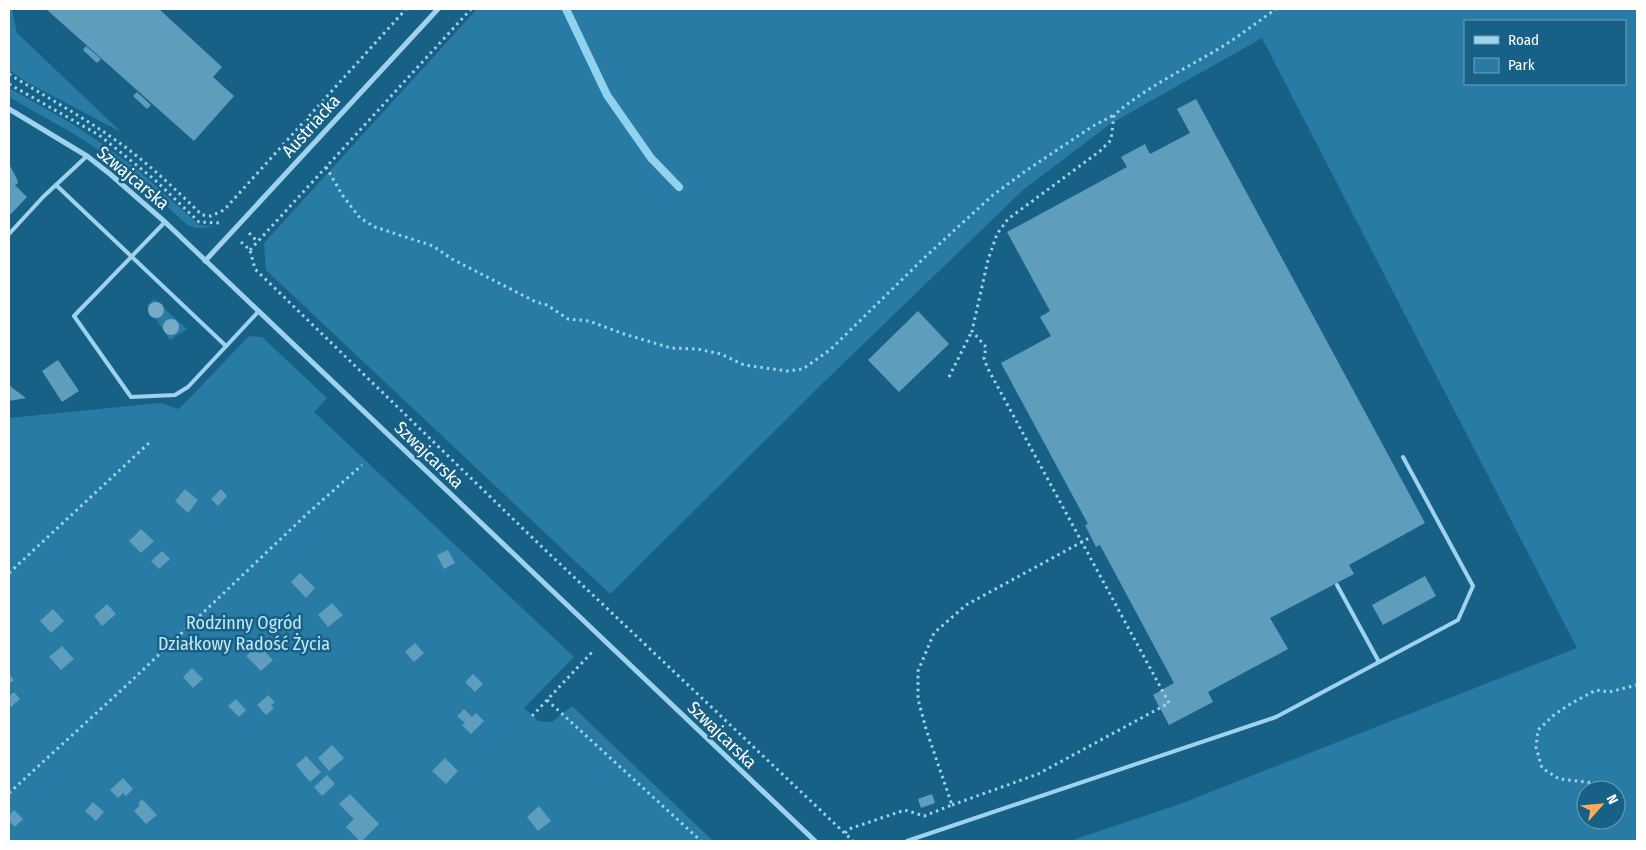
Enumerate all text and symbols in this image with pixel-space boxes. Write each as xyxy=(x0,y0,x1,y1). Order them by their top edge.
legend xyxy=(1464,20,1626,85)
text: Road xyxy=(1508,31,1539,49)
text: Park xyxy=(1508,56,1535,74)
street label: Austriacka xyxy=(277,90,345,162)
street label: Szwajcarska xyxy=(92,141,174,215)
street label: Szwajcarska xyxy=(390,417,468,493)
park label: Rodzinny Ogród Działkowy Radość Życia xyxy=(158,612,330,655)
street label: Szwajcarska xyxy=(683,697,761,773)
north arrow xyxy=(1576,780,1626,830)
text: N xyxy=(1603,792,1622,807)

